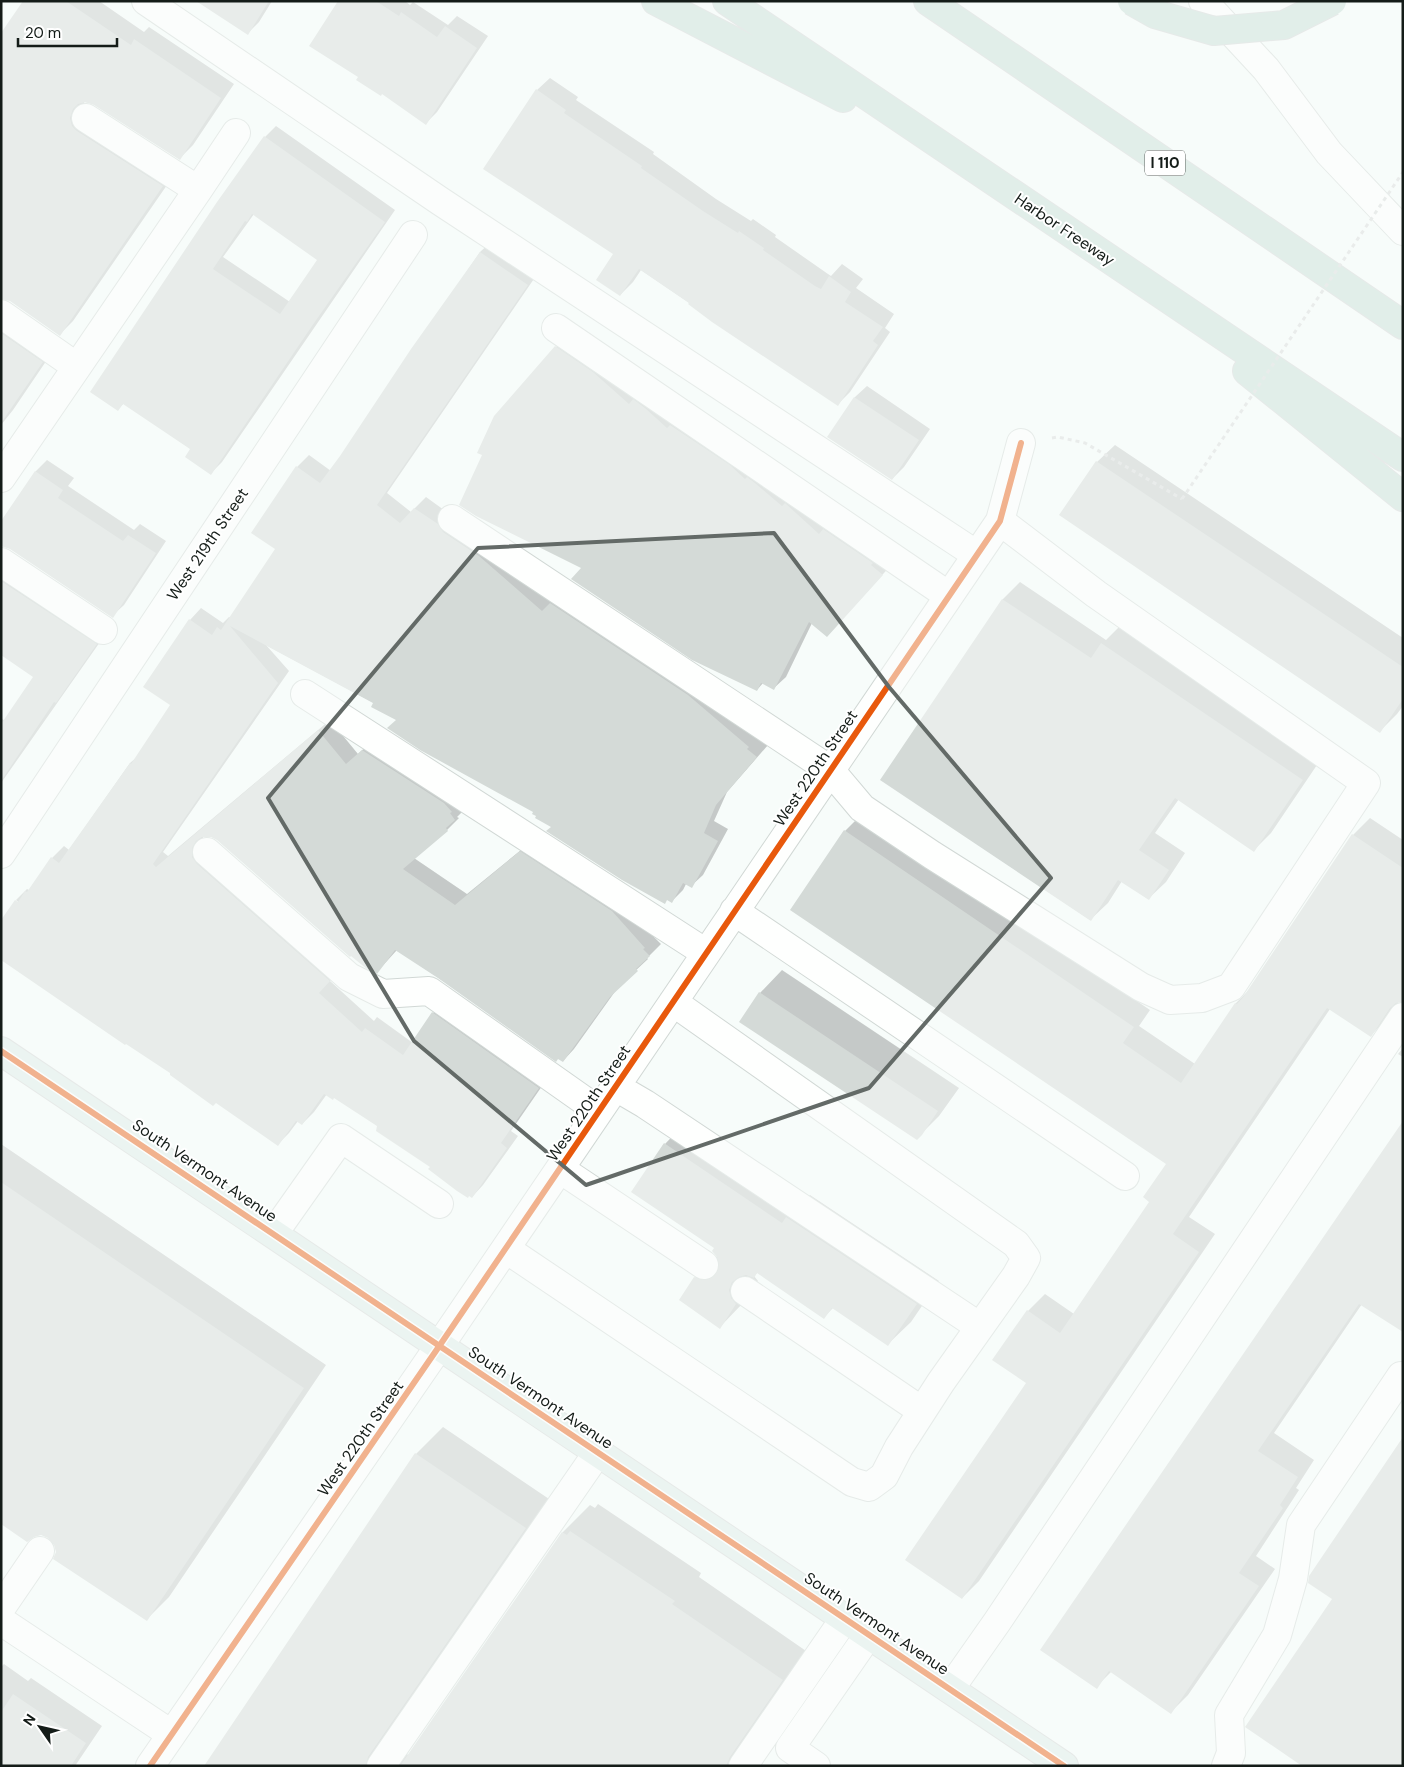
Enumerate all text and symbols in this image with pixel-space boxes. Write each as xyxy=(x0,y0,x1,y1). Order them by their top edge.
scale bar xyxy=(18,15,116,47)
text: 20 m xyxy=(25,23,61,43)
road number: I 110 xyxy=(1145,150,1185,176)
street label: Harbor Freeway xyxy=(1011,188,1119,271)
street label: West 219th Street xyxy=(162,484,253,605)
street label: West 220th Street xyxy=(769,706,862,831)
street label: West 220th Street xyxy=(542,1041,635,1166)
street label: South Vermont Avenue xyxy=(128,1114,281,1227)
street label: South Vermont Avenue xyxy=(464,1341,617,1454)
street label: West 220th Street xyxy=(313,1376,408,1500)
street label: South Vermont Avenue xyxy=(800,1567,953,1680)
north arrow xyxy=(15,1702,65,1752)
text: N xyxy=(19,1710,40,1729)

